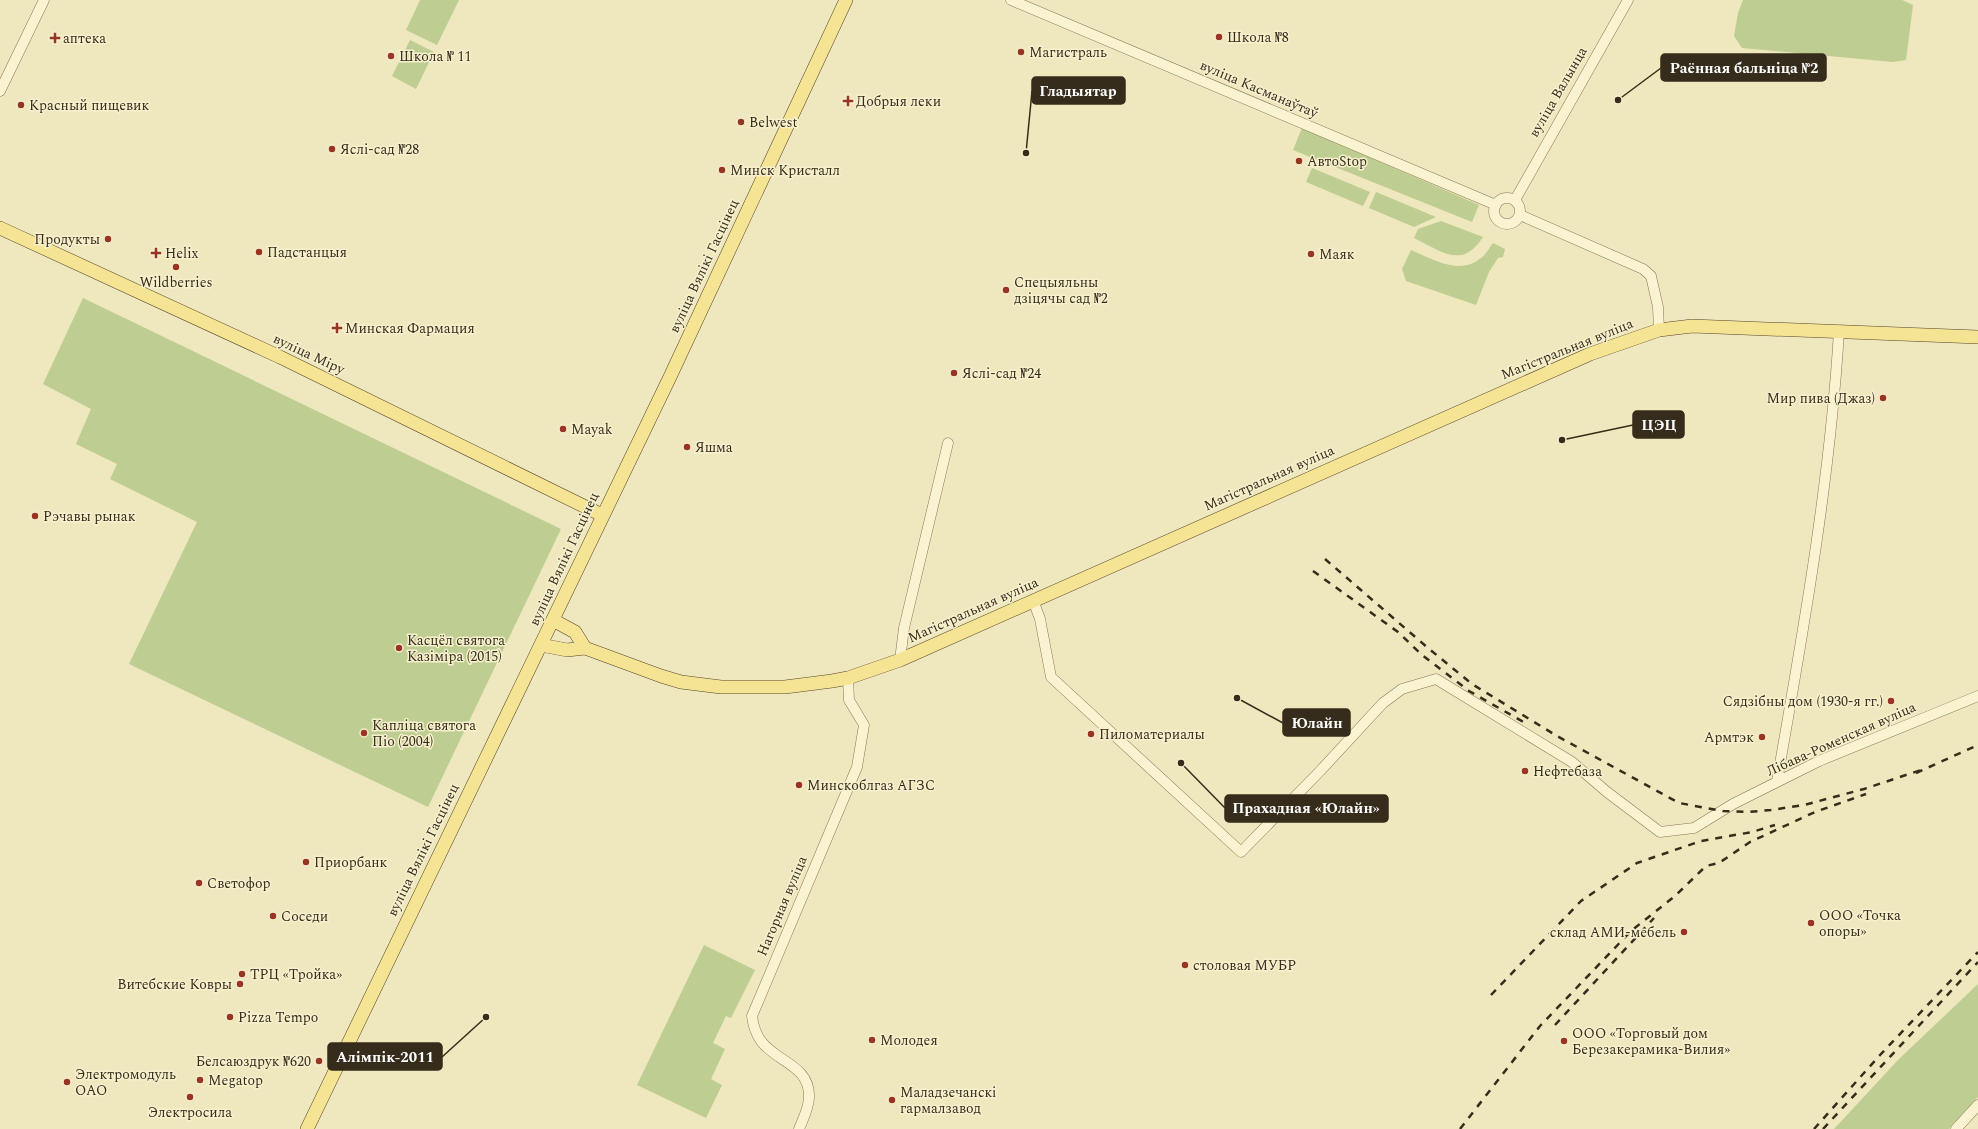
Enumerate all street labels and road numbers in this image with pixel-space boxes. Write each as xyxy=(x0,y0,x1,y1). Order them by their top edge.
street label: вуліца Валынца xyxy=(1524,43,1593,141)
street label: вуліца Касманаўтаў xyxy=(1197,55,1323,124)
street label: вуліца Вялікі Гасцінец xyxy=(664,196,744,336)
street label: Магістральная вуліца xyxy=(1498,313,1636,385)
street label: вуліца Міру xyxy=(270,328,349,380)
street label: Магістральная вуліца xyxy=(1200,440,1338,516)
street label: вуліца Вялікі Гасцінец xyxy=(524,489,604,629)
street label: Магістральная вуліца xyxy=(904,572,1042,648)
street label: Лібава-Роменская вуліца xyxy=(1763,696,1919,782)
street label: вуліца Вялікі Гасцінец xyxy=(382,780,464,920)
street label: Нагорная вуліца xyxy=(751,853,813,959)

